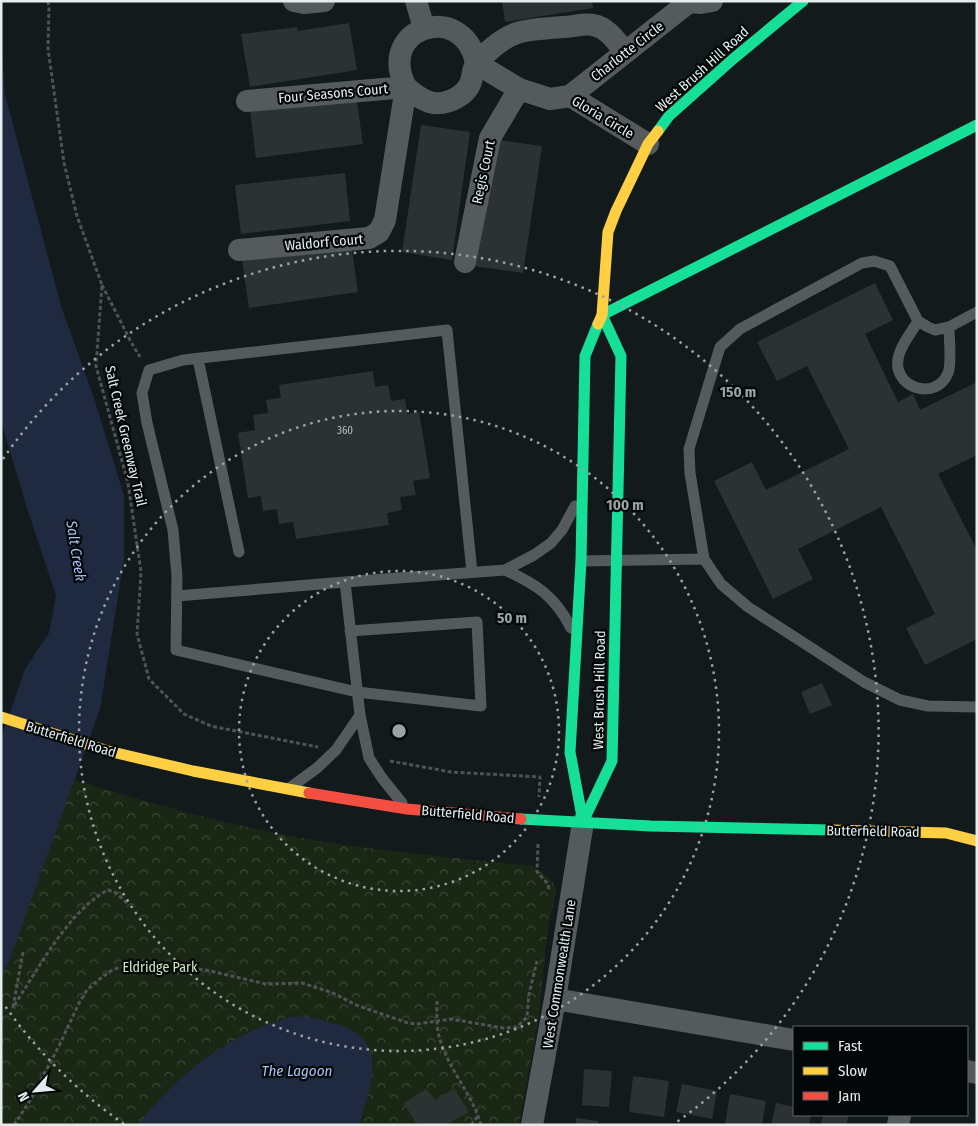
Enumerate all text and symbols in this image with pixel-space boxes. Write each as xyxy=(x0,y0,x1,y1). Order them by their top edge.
street label: Charlotte Circle xyxy=(587,18,667,85)
street label: West Brush Hill Road xyxy=(652,23,752,116)
street label: Four Seasons Court xyxy=(278,80,389,107)
street label: Gloria Circle xyxy=(569,92,637,143)
street label: Regis Court xyxy=(468,138,499,206)
street label: Waldorf Court xyxy=(284,231,364,254)
street label: Salt Creek Greenway Trail xyxy=(101,364,150,508)
text: 150 m xyxy=(720,383,756,401)
house number: 360 xyxy=(337,424,353,437)
text: 100 m xyxy=(606,496,644,514)
water label: Salt Creek xyxy=(62,518,90,583)
text: 50 m xyxy=(497,609,527,627)
street label: West Brush Hill Road xyxy=(590,630,609,750)
street label: Butterfield Road xyxy=(24,718,118,761)
centre of rings xyxy=(390,722,408,740)
street label: Butterfield Road xyxy=(421,802,515,827)
street label: Butterfield Road xyxy=(826,822,920,841)
street label: West Commonwealth Lane xyxy=(539,898,580,1050)
park label: Eldridge Park xyxy=(123,959,198,976)
legend xyxy=(793,1026,968,1116)
text: Fast xyxy=(838,1037,862,1055)
water label: The Lagoon xyxy=(262,1062,332,1080)
text: Slow xyxy=(838,1062,867,1080)
north arrow xyxy=(10,1066,60,1116)
text: Jam xyxy=(838,1087,861,1105)
text: N xyxy=(14,1089,33,1104)

